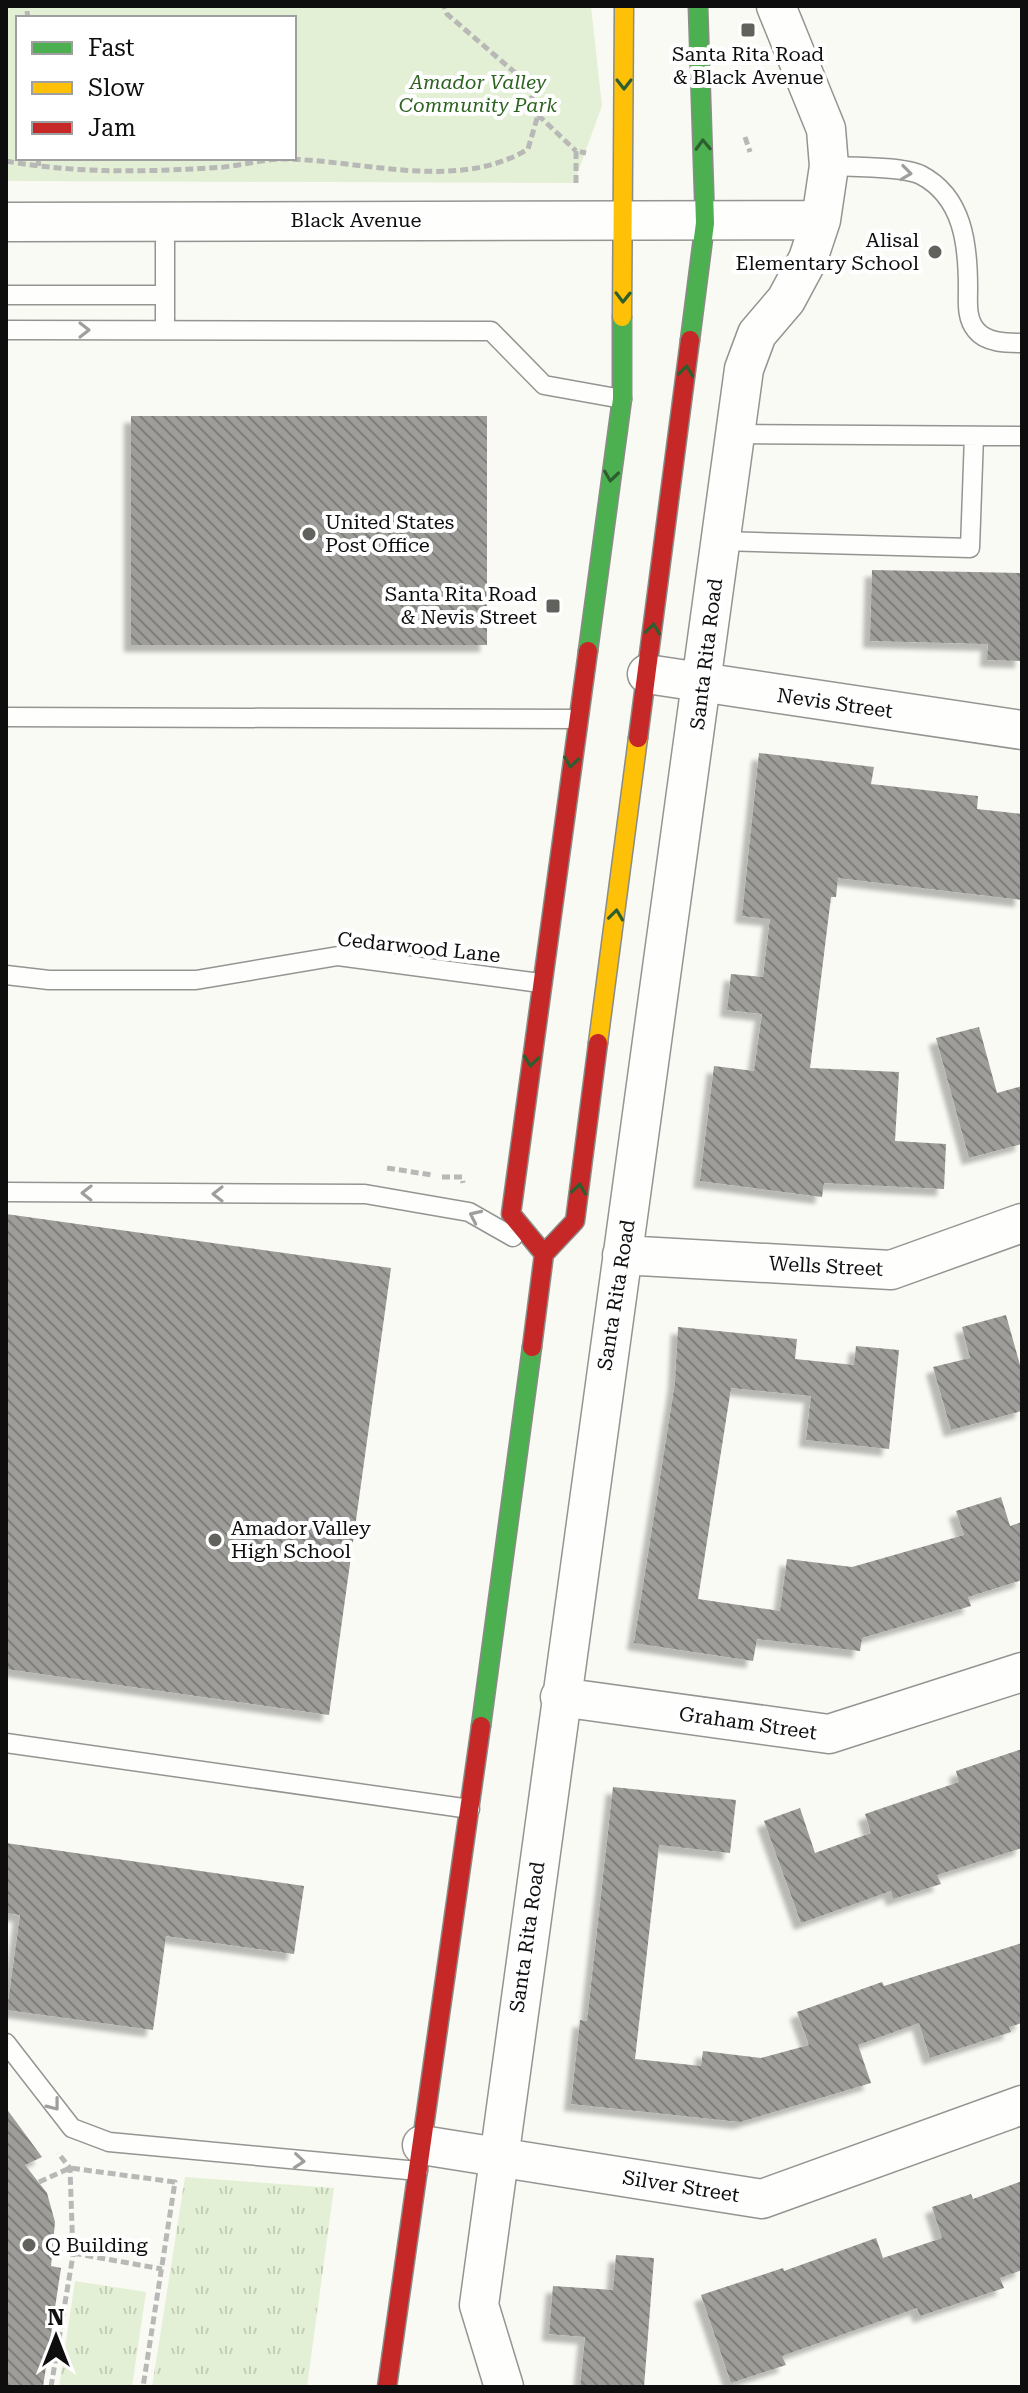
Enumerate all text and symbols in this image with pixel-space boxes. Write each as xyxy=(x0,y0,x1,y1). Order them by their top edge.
legend xyxy=(16,16,296,160)
marker: Santa Rita Road & Black Avenue xyxy=(739,21,757,39)
text: Fast xyxy=(88,34,135,62)
place label: Santa Rita Road & Black Avenue xyxy=(672,42,824,89)
park label: Amador Valley Community Park xyxy=(399,70,557,117)
text: Slow xyxy=(88,74,145,102)
one-way arrow xyxy=(615,78,633,91)
text: Jam xyxy=(88,114,136,142)
one-way arrow xyxy=(694,138,711,151)
one-way arrow xyxy=(900,164,913,181)
street label: Black Avenue xyxy=(291,208,421,232)
place label: Alisal Elementary School xyxy=(736,228,919,275)
marker: Alisal Elementary School xyxy=(926,243,944,261)
one-way arrow xyxy=(614,291,632,304)
one-way arrow xyxy=(78,321,91,339)
one-way arrow xyxy=(677,364,694,378)
one-way arrow xyxy=(603,470,620,483)
place label: United States Post Office xyxy=(325,510,454,557)
marker: United States Post Office xyxy=(300,525,318,543)
street label: Santa Rita Road xyxy=(685,577,727,731)
place label: Santa Rita Road & Nevis Street xyxy=(385,582,538,629)
marker: Santa Rita Road & Nevis Street xyxy=(544,597,562,615)
one-way arrow xyxy=(644,622,661,636)
street label: Nevis Street xyxy=(776,683,895,723)
one-way arrow xyxy=(563,755,580,769)
one-way arrow xyxy=(608,908,625,921)
street label: Cedarwood Lane xyxy=(336,927,502,967)
one-way arrow xyxy=(522,1055,539,1068)
one-way arrow xyxy=(570,1182,587,1196)
one-way arrow xyxy=(80,1184,93,1202)
one-way arrow xyxy=(211,1185,224,1203)
one-way arrow xyxy=(469,1210,484,1226)
street label: Santa Rita Road xyxy=(592,1218,640,1372)
street label: Wells Street xyxy=(768,1251,884,1281)
place label: Amador Valley High School xyxy=(231,1516,371,1563)
marker: Amador Valley High School xyxy=(206,1531,224,1549)
street label: Graham Street xyxy=(678,1701,819,1745)
street label: Santa Rita Road xyxy=(505,1860,550,2014)
one-way arrow xyxy=(44,2096,59,2110)
one-way arrow xyxy=(293,2153,306,2170)
street label: Silver Street xyxy=(621,2165,742,2207)
place label: Q Building xyxy=(45,2233,148,2257)
marker: Q Building xyxy=(20,2236,38,2254)
north arrow xyxy=(16,2297,96,2377)
text: N xyxy=(48,2305,65,2330)

